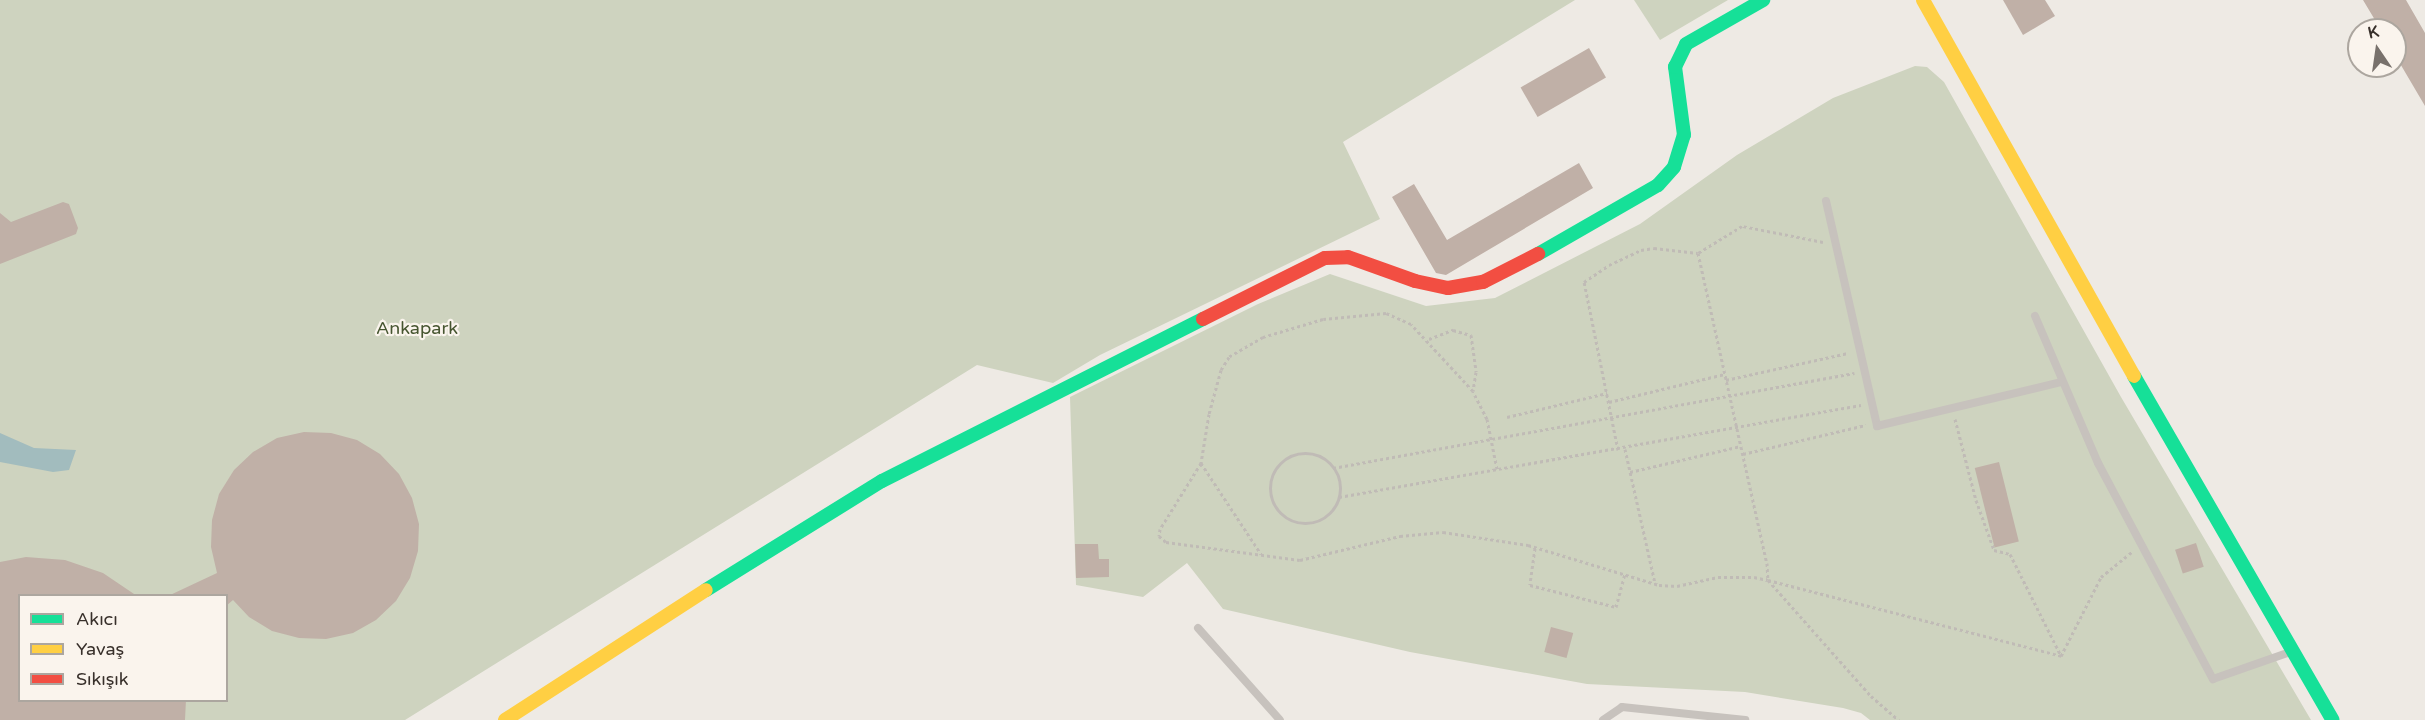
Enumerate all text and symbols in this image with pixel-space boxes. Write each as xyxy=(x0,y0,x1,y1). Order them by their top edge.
north arrow xyxy=(2347,18,2407,78)
text: K xyxy=(2366,21,2381,43)
park label: Ankapark xyxy=(376,317,458,339)
legend xyxy=(18,594,228,702)
text: Akıcı xyxy=(76,608,118,630)
text: Yavaş xyxy=(76,638,124,660)
text: Sıkışık xyxy=(76,668,129,690)

